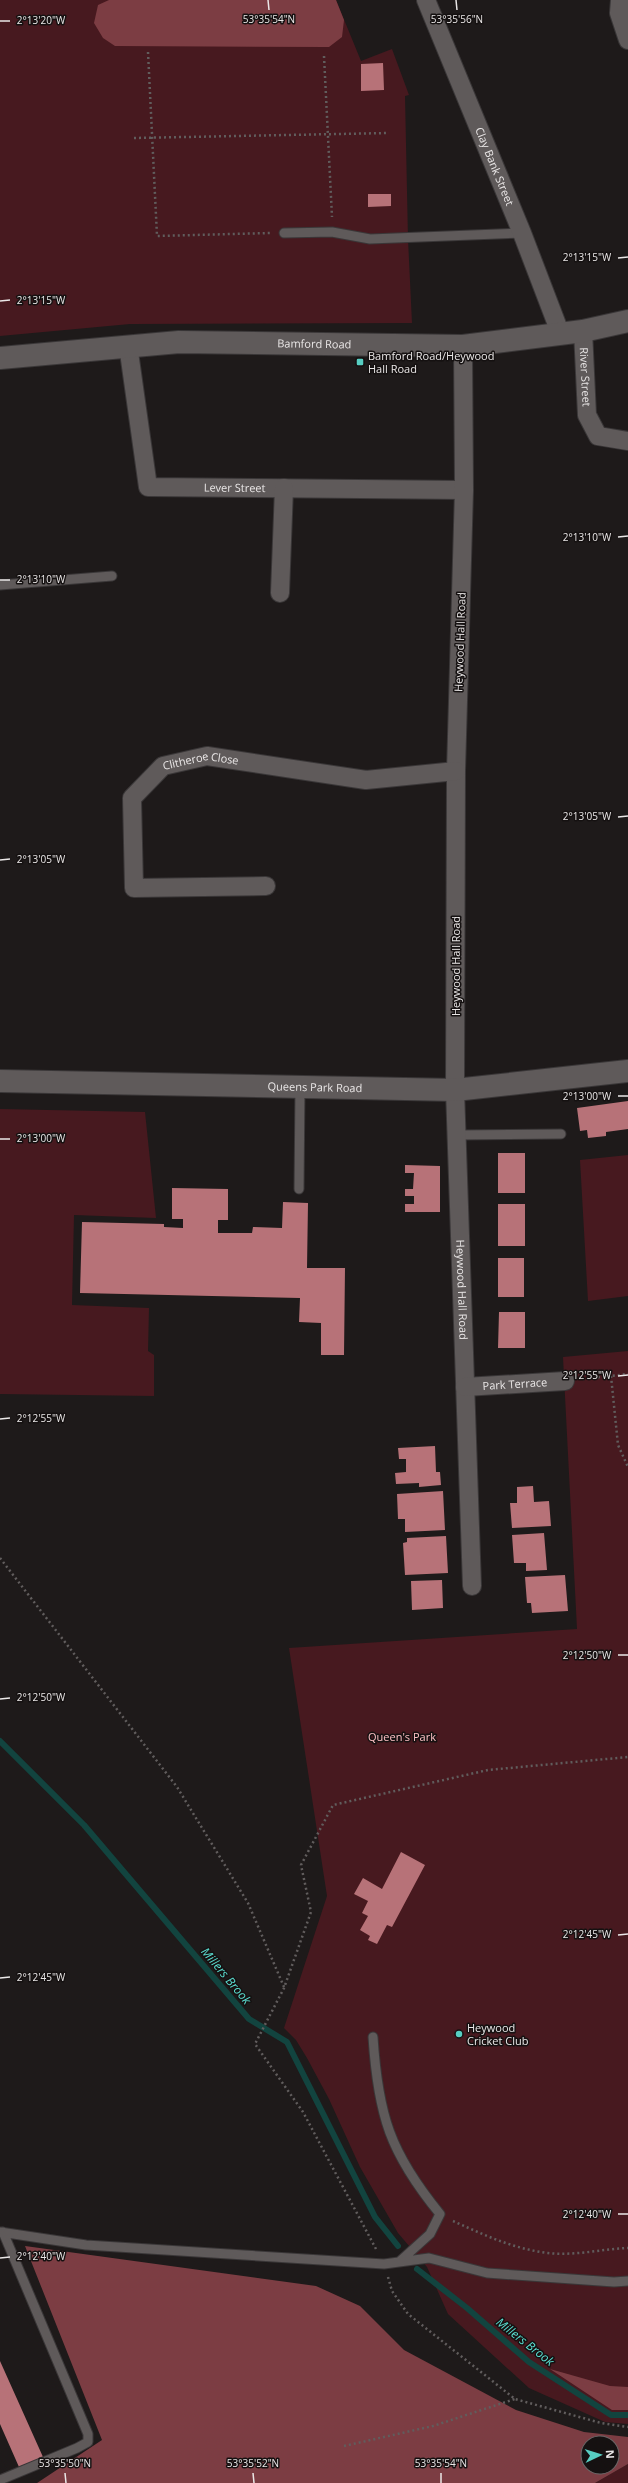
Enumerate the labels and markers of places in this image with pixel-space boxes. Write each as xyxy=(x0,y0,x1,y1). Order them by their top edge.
place label: Bamford Road/Heywood Hall Road xyxy=(368,348,494,376)
marker: Bamford Road/Heywood Hall Road xyxy=(355,357,365,367)
place label: Heywood Cricket Club xyxy=(467,2020,529,2048)
marker: Heywood Cricket Club xyxy=(454,2029,464,2039)

